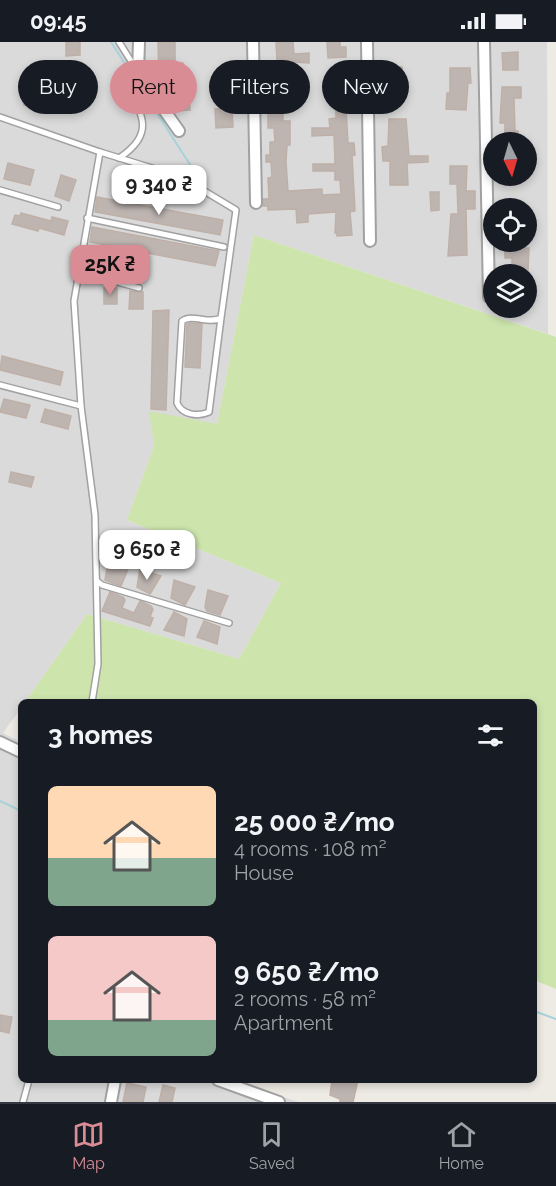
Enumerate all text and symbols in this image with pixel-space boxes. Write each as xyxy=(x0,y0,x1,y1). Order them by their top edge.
text: 09:45 xyxy=(30,8,87,34)
chip: Buy xyxy=(18,60,98,114)
chip: Rent xyxy=(110,60,197,114)
chip: Filters xyxy=(209,60,310,114)
chip: New xyxy=(322,60,409,114)
north arrow xyxy=(483,132,537,186)
map controls xyxy=(483,132,537,318)
pin: 9 340 ₴ xyxy=(104,165,214,216)
text: 9 340 ₴ xyxy=(126,172,192,196)
button: locate xyxy=(483,198,537,252)
pin: 25K ₴ xyxy=(68,245,152,296)
text: 25K ₴ xyxy=(85,252,135,276)
button: layers xyxy=(483,264,537,318)
pin: 9 650 ₴ xyxy=(92,530,202,581)
text: 9 650 ₴ xyxy=(113,537,181,561)
icon: filters xyxy=(474,719,507,752)
text: 3 homes xyxy=(48,720,153,750)
text: 25 000 ₴/mo xyxy=(234,807,395,837)
icon: home xyxy=(96,810,168,882)
text: 4 rooms · 108 m² xyxy=(234,837,386,861)
text: House xyxy=(234,861,294,885)
text: 9 650 ₴/mo xyxy=(234,957,379,987)
icon: home xyxy=(96,960,168,1032)
text: 2 rooms · 58 m² xyxy=(234,987,376,1011)
text: Apartment xyxy=(234,1011,333,1035)
tab: Map xyxy=(72,1118,105,1173)
tab: Saved xyxy=(249,1118,295,1173)
tab: Home xyxy=(439,1118,484,1173)

